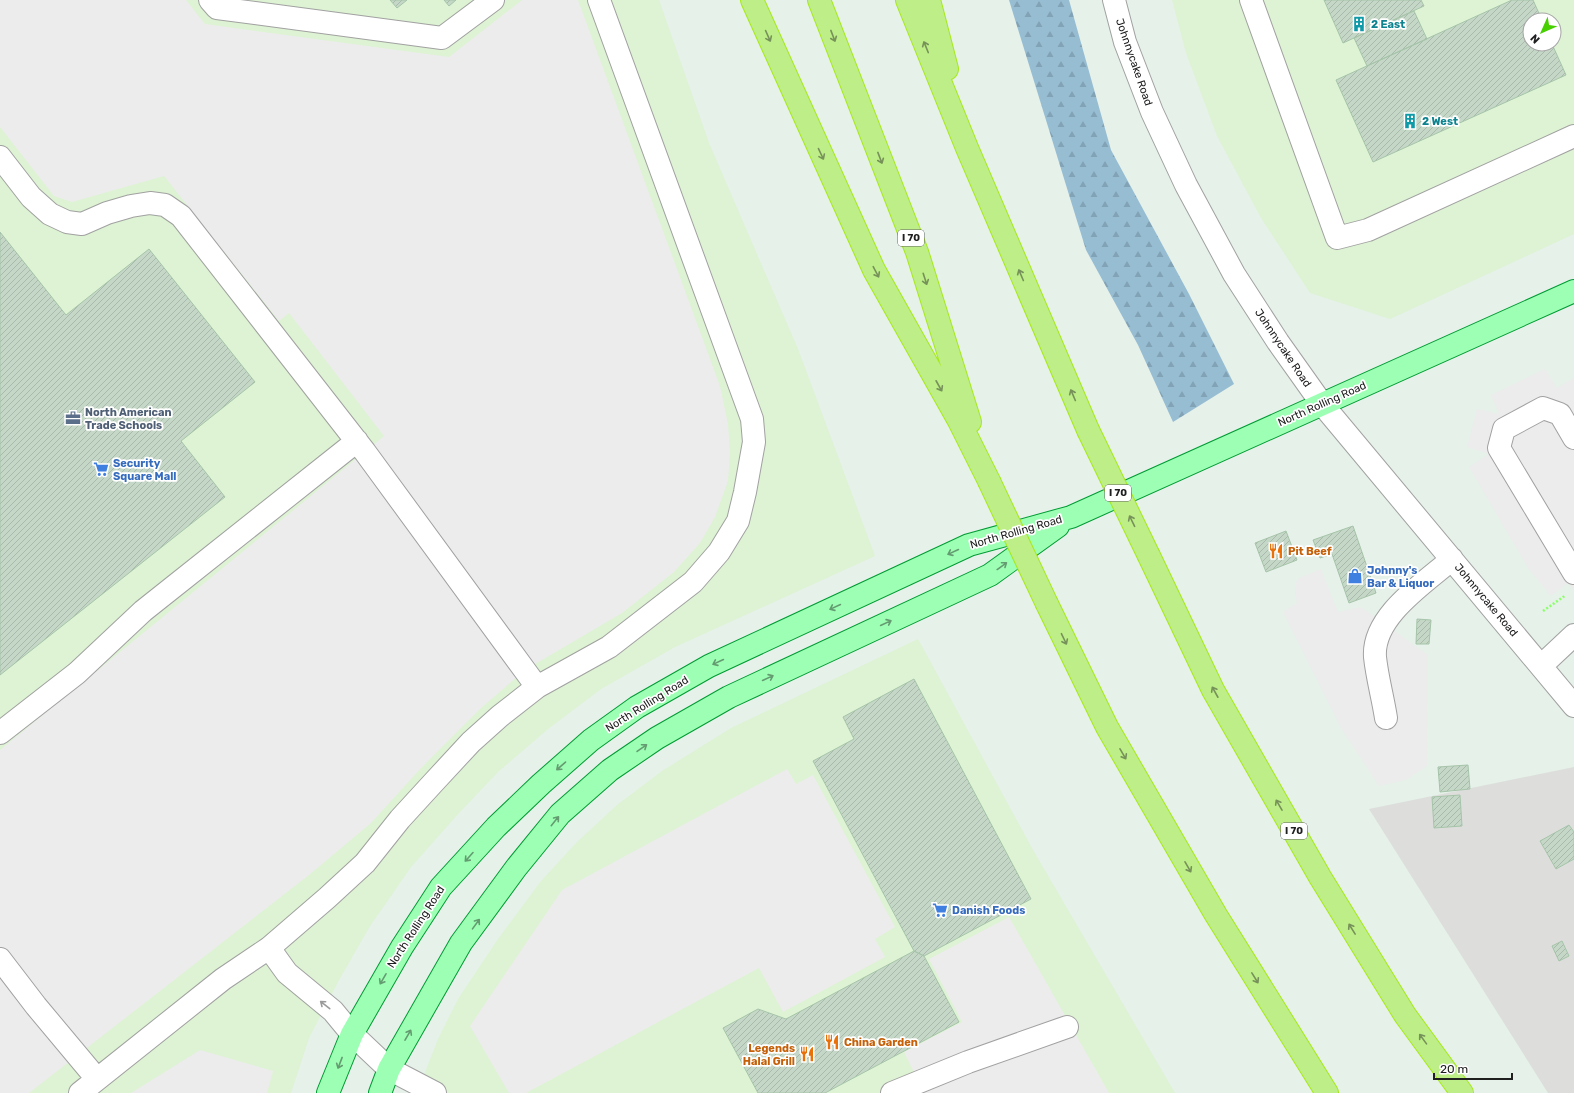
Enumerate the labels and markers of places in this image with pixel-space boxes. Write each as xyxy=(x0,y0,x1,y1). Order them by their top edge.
building icon: 2 East xyxy=(1350,15,1368,33)
place label: 2 East xyxy=(1371,18,1405,31)
building icon: 2 West xyxy=(1401,112,1419,130)
place label: 2 West xyxy=(1422,115,1458,128)
place label: North American Trade Schools xyxy=(85,406,172,432)
office icon: North American Trade Schools xyxy=(64,409,82,427)
place label: Security Square Mall xyxy=(113,457,177,483)
supermarket icon: Security Square Mall xyxy=(92,460,110,478)
restaurant icon: Pit Beef xyxy=(1267,542,1285,560)
place label: Pit Beef xyxy=(1288,545,1332,558)
place label: Johnny's Bar & Liquor xyxy=(1367,564,1434,590)
shop icon: Johnny's Bar & Liquor xyxy=(1346,567,1364,585)
supermarket icon: Danish Foods xyxy=(931,901,949,919)
place label: Danish Foods xyxy=(952,904,1025,917)
restaurant icon: China Garden xyxy=(823,1033,841,1051)
place label: China Garden xyxy=(844,1036,918,1049)
place label: Legends Halal Grill xyxy=(743,1042,795,1068)
restaurant icon: Legends Halal Grill xyxy=(798,1045,816,1063)

